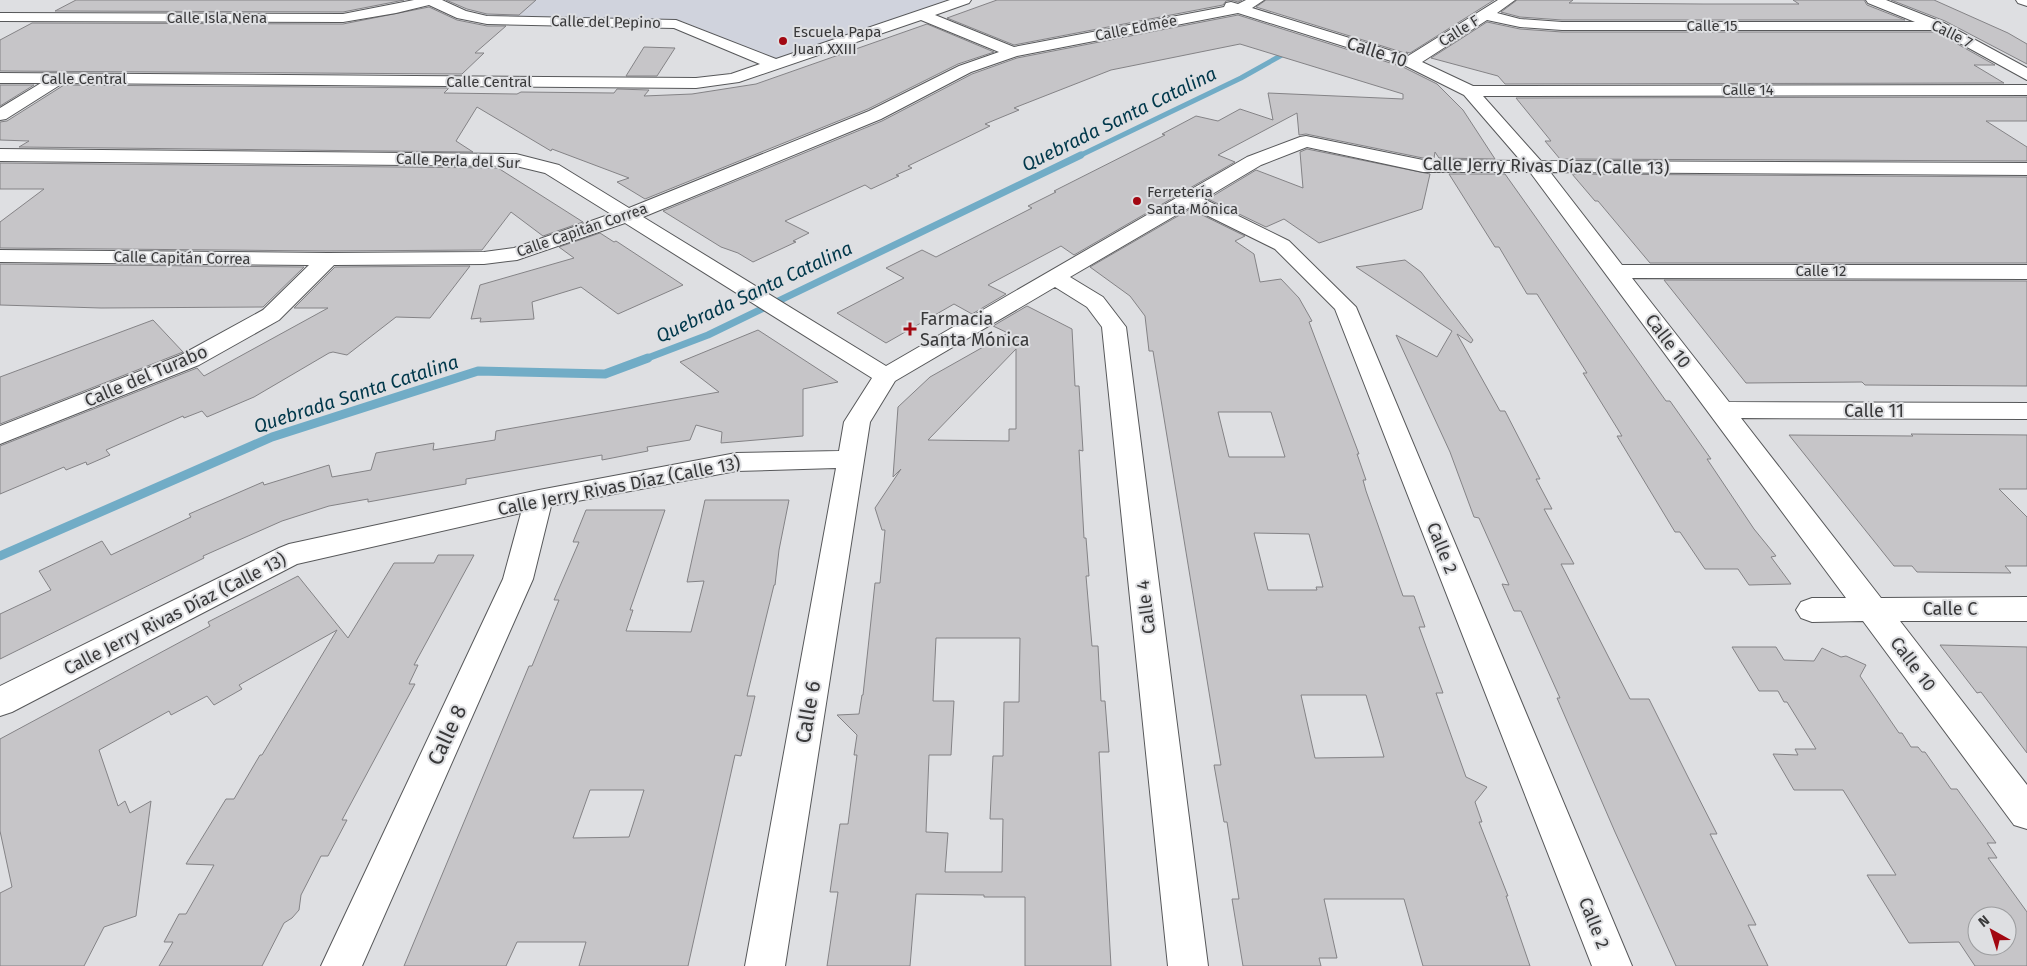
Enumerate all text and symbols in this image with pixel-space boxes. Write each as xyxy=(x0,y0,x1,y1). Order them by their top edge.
street label: Calle Isla Nena xyxy=(167,9,267,27)
street label: Calle Edmée xyxy=(1094,11,1178,45)
street label: Calle del Pepino xyxy=(551,12,661,32)
street label: Calle F xyxy=(1435,12,1483,50)
street label: Calle 7 xyxy=(1928,16,1976,52)
street label: Calle 15 xyxy=(1686,17,1738,35)
place label: Escuela Papa Juan XXIII xyxy=(793,23,881,58)
street label: Calle 10 xyxy=(1344,32,1410,72)
marker: Escuela Papa Juan XXIII xyxy=(777,35,789,47)
water label: Quebrada Santa Catalina xyxy=(1018,62,1220,176)
street label: Calle Central xyxy=(41,70,127,88)
street label: Calle Central xyxy=(446,73,532,91)
street label: Calle 14 xyxy=(1722,81,1774,99)
street label: Calle Perla del Sur xyxy=(396,150,520,172)
street label: Calle Jerry Rivas Díaz (Calle 13) xyxy=(1422,153,1670,179)
place label: Ferretería Santa Mónica xyxy=(1147,183,1238,218)
marker: Ferretería Santa Mónica xyxy=(1131,195,1143,207)
street label: Calle Capitán Correa xyxy=(514,199,650,261)
water label: Quebrada Santa Catalina xyxy=(652,236,856,348)
street label: Calle Capitán Correa xyxy=(113,248,251,268)
street label: Calle 12 xyxy=(1795,262,1847,280)
place label: Farmacia Santa Mónica xyxy=(920,308,1029,351)
street label: Calle 10 xyxy=(1640,309,1696,373)
marker: Farmacia Santa Mónica xyxy=(904,323,916,335)
street label: Calle del Turabo xyxy=(81,340,211,412)
water label: Quebrada Santa Catalina xyxy=(251,350,461,438)
street label: Calle 11 xyxy=(1844,400,1904,422)
street label: Calle Jerry Rivas Díaz (Calle 13) xyxy=(496,452,742,520)
street label: Calle 2 xyxy=(1422,519,1462,577)
street label: Calle Jerry Rivas Díaz (Calle 13) xyxy=(60,548,290,680)
street label: Calle 4 xyxy=(1132,578,1160,635)
street label: Calle C xyxy=(1923,598,1977,620)
street label: Calle 10 xyxy=(1885,632,1941,696)
street label: Calle 6 xyxy=(790,679,826,745)
street label: Calle 8 xyxy=(422,701,472,769)
street label: Calle 2 xyxy=(1574,894,1614,952)
north arrow xyxy=(1967,906,2017,956)
text: N xyxy=(1975,912,1993,931)

